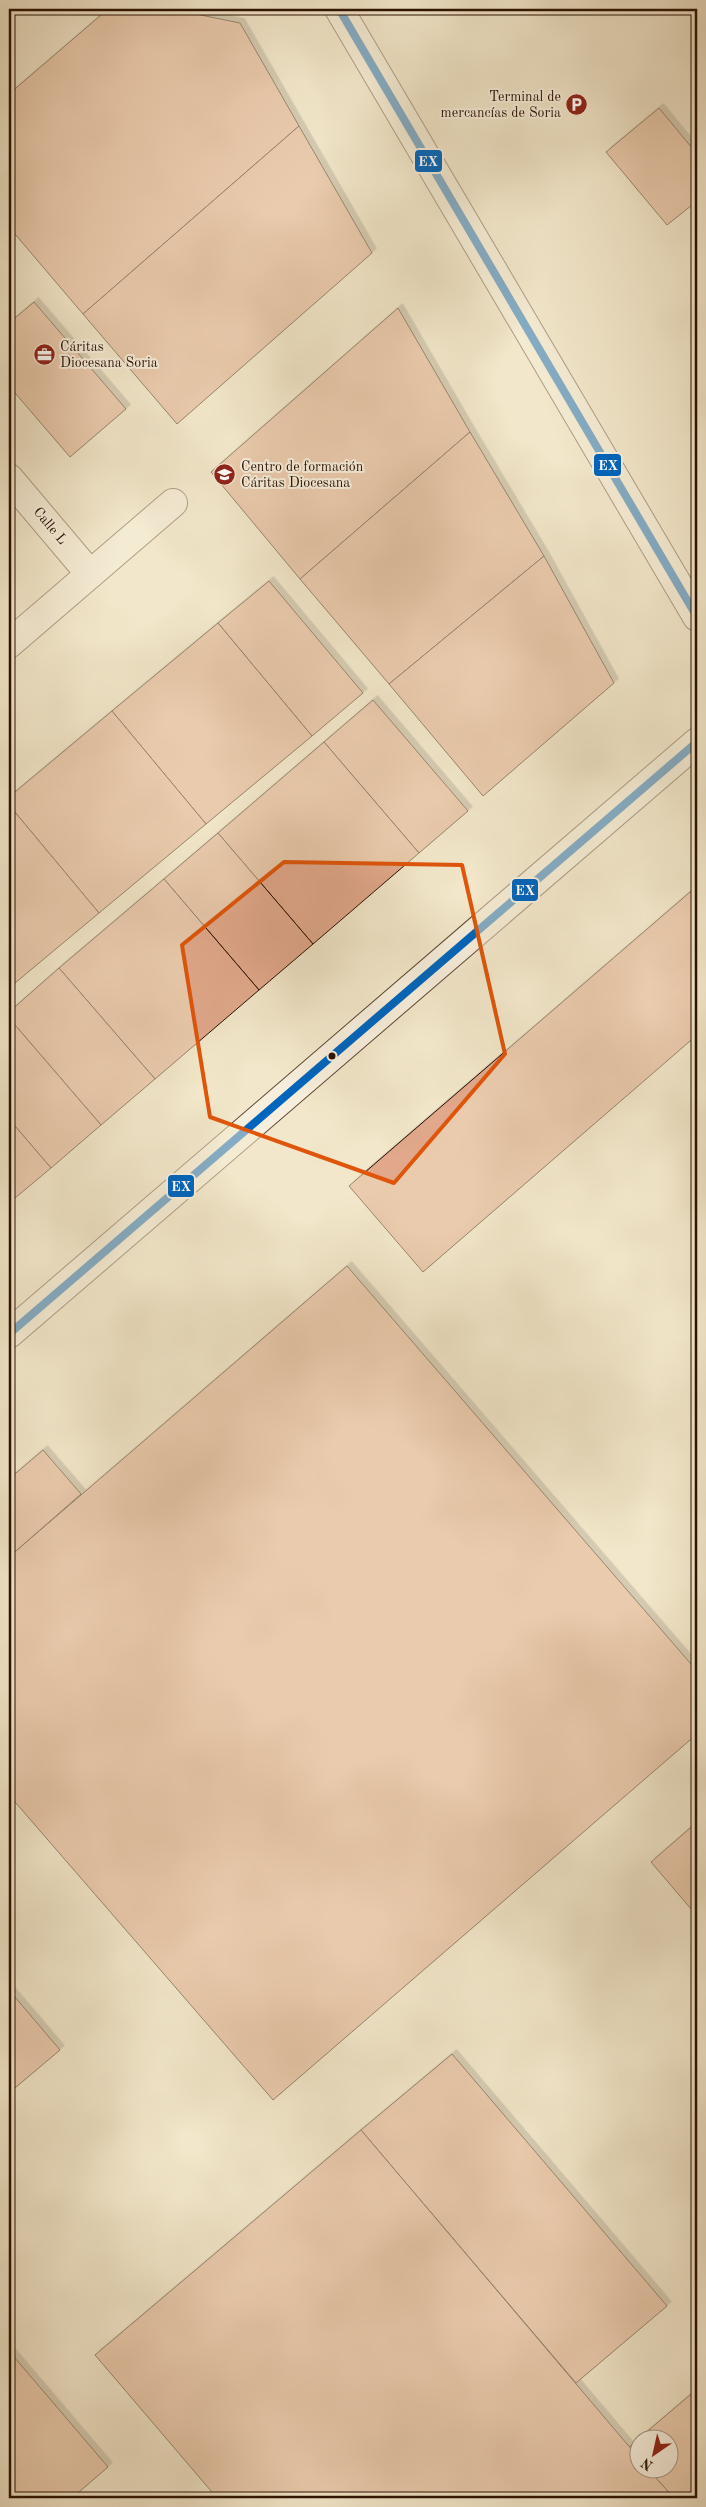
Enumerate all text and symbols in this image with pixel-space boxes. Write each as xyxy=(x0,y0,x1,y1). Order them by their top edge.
place label: Terminal de mercancías de Soria xyxy=(441,90,561,120)
parking icon: Terminal de mercancías de Soria xyxy=(565,93,589,117)
line badge: EX xyxy=(414,149,443,173)
text: EX xyxy=(418,155,439,169)
place label: Cáritas Diocesana Soria xyxy=(60,340,158,370)
office icon: Cáritas Diocesana Soria xyxy=(32,343,56,367)
line badge: EX xyxy=(593,453,622,477)
text: EX xyxy=(598,459,619,473)
place label: Centro de formación Cáritas Diocesana xyxy=(241,460,364,490)
school or university icon: Centro de formación Cáritas Diocesana xyxy=(213,463,237,487)
street label: Calle L xyxy=(31,505,69,547)
line badge: EX xyxy=(511,878,539,902)
text: EX xyxy=(515,884,536,898)
unlabelled marker xyxy=(327,1051,337,1061)
line badge: EX xyxy=(167,1174,195,1198)
text: EX xyxy=(171,1180,192,1194)
north arrow xyxy=(628,2430,678,2480)
text: N xyxy=(639,2455,656,2473)

